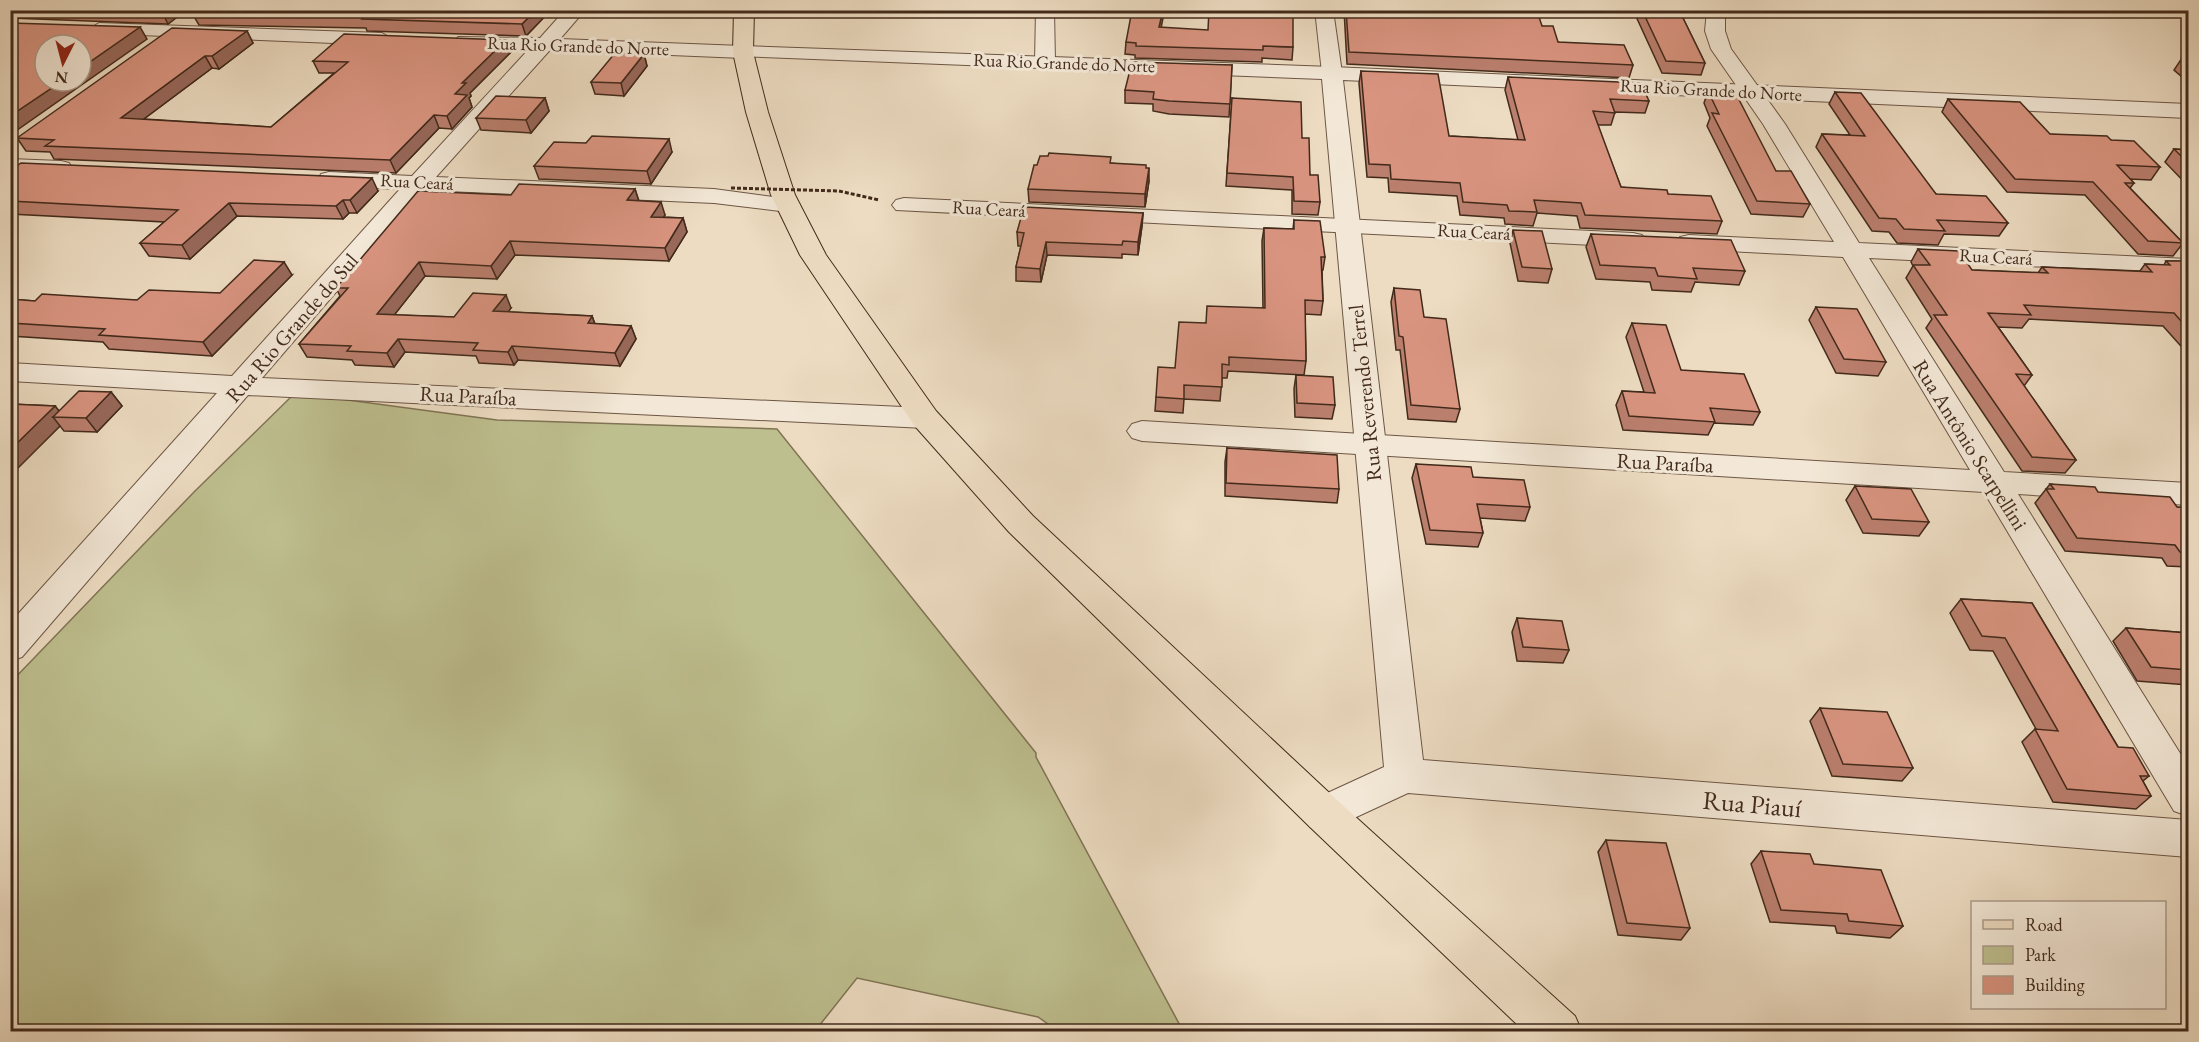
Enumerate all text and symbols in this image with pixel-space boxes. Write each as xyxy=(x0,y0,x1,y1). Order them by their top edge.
street label: Rua Rio Grande do Norte xyxy=(487,31,669,60)
north arrow xyxy=(33,33,93,93)
street label: Rua Rio Grande do Norte xyxy=(973,48,1155,77)
text: N xyxy=(54,66,69,89)
street label: Rua Rio Grande do Norte xyxy=(1620,73,1802,106)
street label: Rua Ceará xyxy=(380,168,455,195)
street label: Rua Ceará xyxy=(952,195,1027,222)
street label: Rua Ceará xyxy=(1437,218,1512,245)
street label: Rua Ceará xyxy=(1959,243,2034,270)
street label: Rua Rio Grande do Sul xyxy=(219,247,364,408)
street label: Rua Reverendo Terrel xyxy=(1342,303,1387,483)
street label: Rua Antônio Scarpellini xyxy=(1907,354,2034,535)
street label: Rua Paraíba xyxy=(419,379,518,412)
street label: Rua Paraíba xyxy=(1616,446,1715,479)
street label: Rua Piauí xyxy=(1701,783,1803,825)
legend xyxy=(1971,901,2166,1009)
text: Road xyxy=(2025,913,2064,936)
text: Park xyxy=(2025,943,2056,966)
text: Building xyxy=(2025,973,2085,996)

